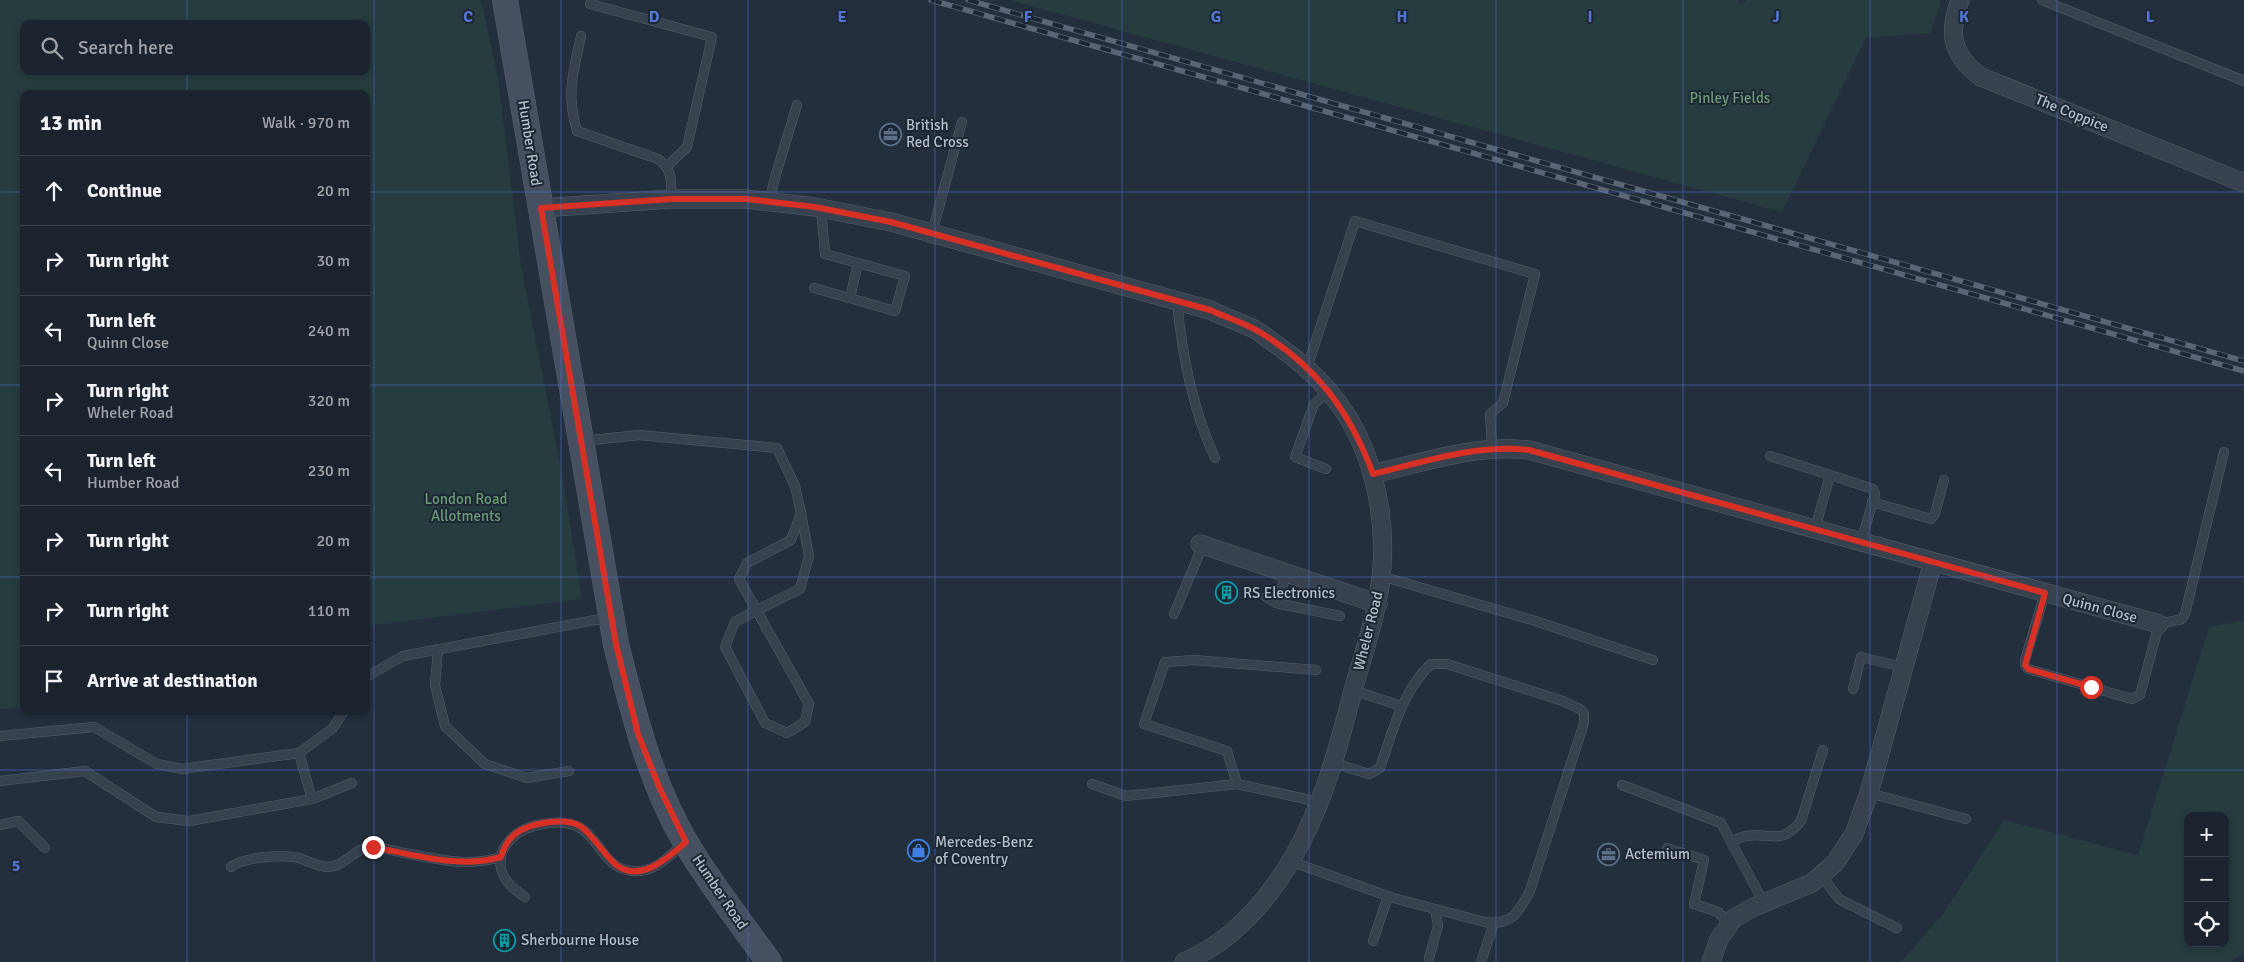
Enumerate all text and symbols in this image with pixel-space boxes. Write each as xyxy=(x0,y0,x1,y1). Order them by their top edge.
text: C xyxy=(463,7,473,27)
text: D xyxy=(649,7,660,27)
text: E xyxy=(837,7,847,27)
text: F xyxy=(1024,7,1033,27)
text: G xyxy=(1211,7,1221,27)
text: H xyxy=(1397,7,1407,27)
text: I xyxy=(1587,7,1593,27)
text: J xyxy=(1772,7,1780,27)
text: K xyxy=(1959,7,1969,27)
text: L xyxy=(2146,7,2155,27)
search box xyxy=(20,20,370,75)
icon: search xyxy=(38,34,66,62)
text: Search here xyxy=(78,36,174,60)
park label: Pinley Fields xyxy=(1690,89,1771,107)
street label: The Coppice xyxy=(2033,90,2111,136)
street label: Humber Road xyxy=(514,99,546,187)
text: 13 min xyxy=(40,110,102,136)
text: Walk · 970 m xyxy=(262,113,350,133)
place label: British Red Cross xyxy=(906,116,969,151)
office icon: British Red Cross xyxy=(878,122,902,146)
icon: ahead xyxy=(40,177,68,205)
text: Continue xyxy=(87,179,162,203)
text: 20 m xyxy=(316,181,350,201)
icon: right xyxy=(40,247,68,275)
text: Turn right xyxy=(87,249,169,273)
text: 30 m xyxy=(316,251,350,271)
text: Turn left xyxy=(87,309,156,333)
icon: left xyxy=(40,317,68,345)
text: 240 m xyxy=(308,321,350,341)
text: Quinn Close xyxy=(87,333,169,353)
text: Turn right xyxy=(87,379,169,403)
icon: right xyxy=(40,387,68,415)
text: 320 m xyxy=(308,391,350,411)
text: Wheler Road xyxy=(87,403,174,423)
text: Turn left xyxy=(87,449,156,473)
icon: left xyxy=(40,457,68,485)
text: 230 m xyxy=(308,461,350,481)
text: Humber Road xyxy=(87,473,179,493)
park label: London Road Allotments xyxy=(425,490,507,525)
icon: right xyxy=(40,527,68,555)
text: Turn right xyxy=(87,529,169,553)
text: 20 m xyxy=(316,531,350,551)
building icon: RS Electronics xyxy=(1215,581,1239,605)
place label: RS Electronics xyxy=(1243,584,1336,602)
street label: Wheler Road xyxy=(1349,589,1387,673)
street label: Quinn Close xyxy=(2061,589,2139,627)
icon: right xyxy=(40,597,68,625)
text: Turn right xyxy=(87,599,169,623)
text: 110 m xyxy=(308,601,350,621)
icon: arrive xyxy=(40,667,68,695)
text: Arrive at destination xyxy=(87,669,258,693)
route start xyxy=(2080,676,2103,699)
map controls xyxy=(2184,812,2229,947)
button: + xyxy=(2184,812,2229,857)
place label: Mercedes-Benz of Coventry xyxy=(935,833,1033,868)
route end xyxy=(362,836,385,859)
shop icon: Mercedes-Benz of Coventry xyxy=(907,839,931,863)
office icon: Actemium xyxy=(1597,842,1621,866)
place label: Actemium xyxy=(1625,845,1690,863)
street label: Humber Road xyxy=(688,851,752,933)
text: 5 xyxy=(12,856,20,876)
button: − xyxy=(2184,857,2229,902)
button: locate xyxy=(2184,902,2229,947)
building icon: Sherbourne House xyxy=(493,928,517,952)
place label: Sherbourne House xyxy=(521,931,639,949)

